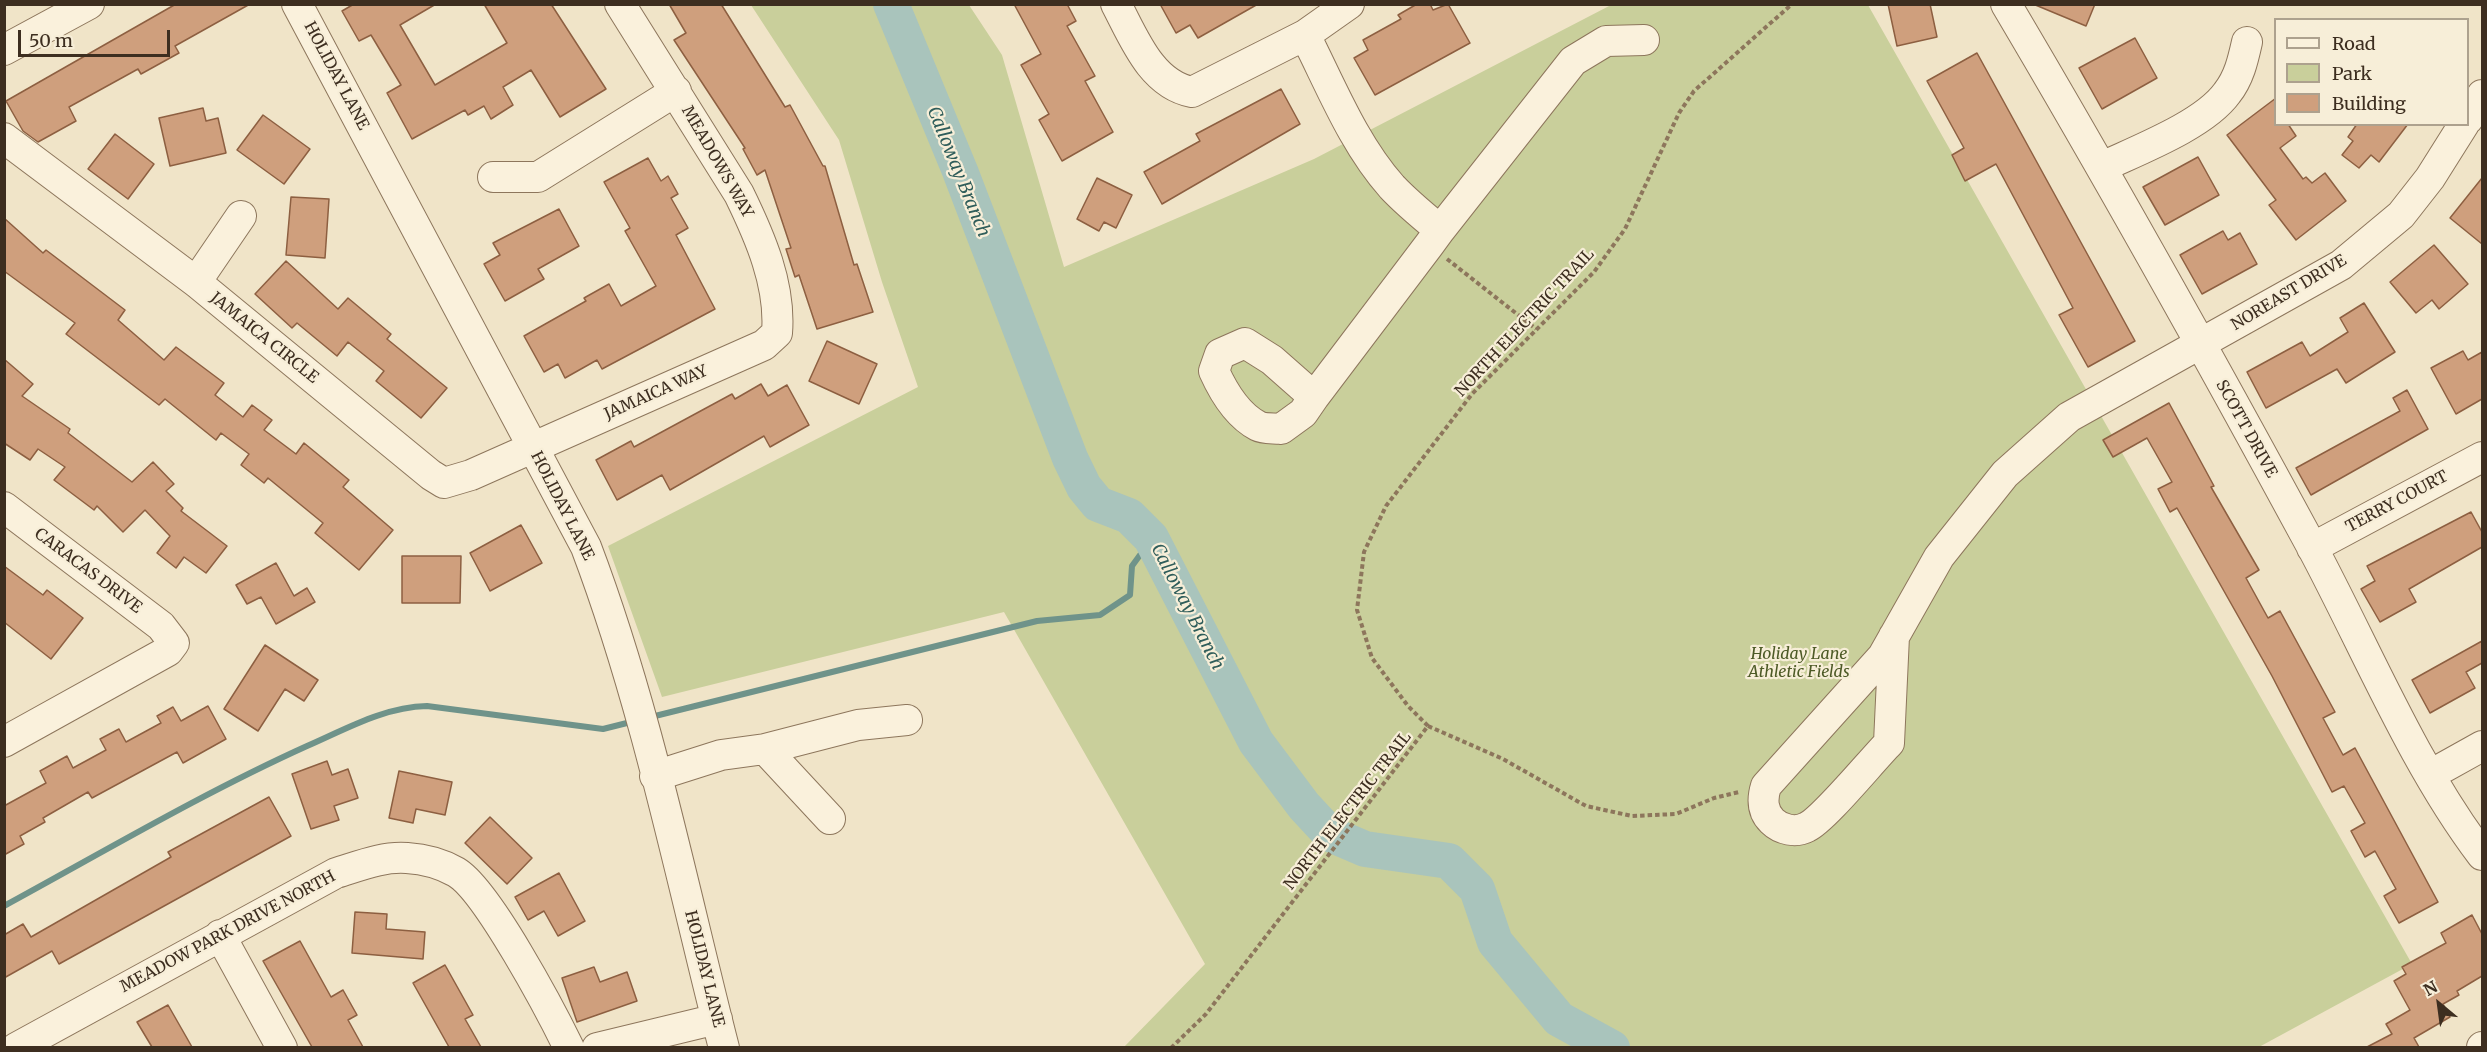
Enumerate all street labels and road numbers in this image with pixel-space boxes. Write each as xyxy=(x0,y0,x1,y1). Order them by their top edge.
street label: HOLIDAY LANE xyxy=(299,19,373,133)
street label: MEADOWS WAY xyxy=(677,103,757,221)
street label: NORTH ELECTRIC TRAIL xyxy=(1451,245,1599,401)
street label: NOREAST DRIVE xyxy=(2228,251,2350,335)
street label: JAMAICA CIRCLE xyxy=(206,288,322,388)
street label: JAMAICA WAY xyxy=(601,362,711,424)
street label: SCOTT DRIVE xyxy=(2211,377,2281,481)
street label: HOLIDAY LANE xyxy=(526,448,598,564)
street label: TERRY COURT xyxy=(2343,467,2451,537)
street label: CARACAS DRIVE xyxy=(31,524,145,618)
street label: NORTH ELECTRIC TRAIL xyxy=(1280,728,1416,894)
street label: MEADOW PARK DRIVE NORTH xyxy=(117,867,339,997)
street label: HOLIDAY LANE xyxy=(680,909,728,1029)

